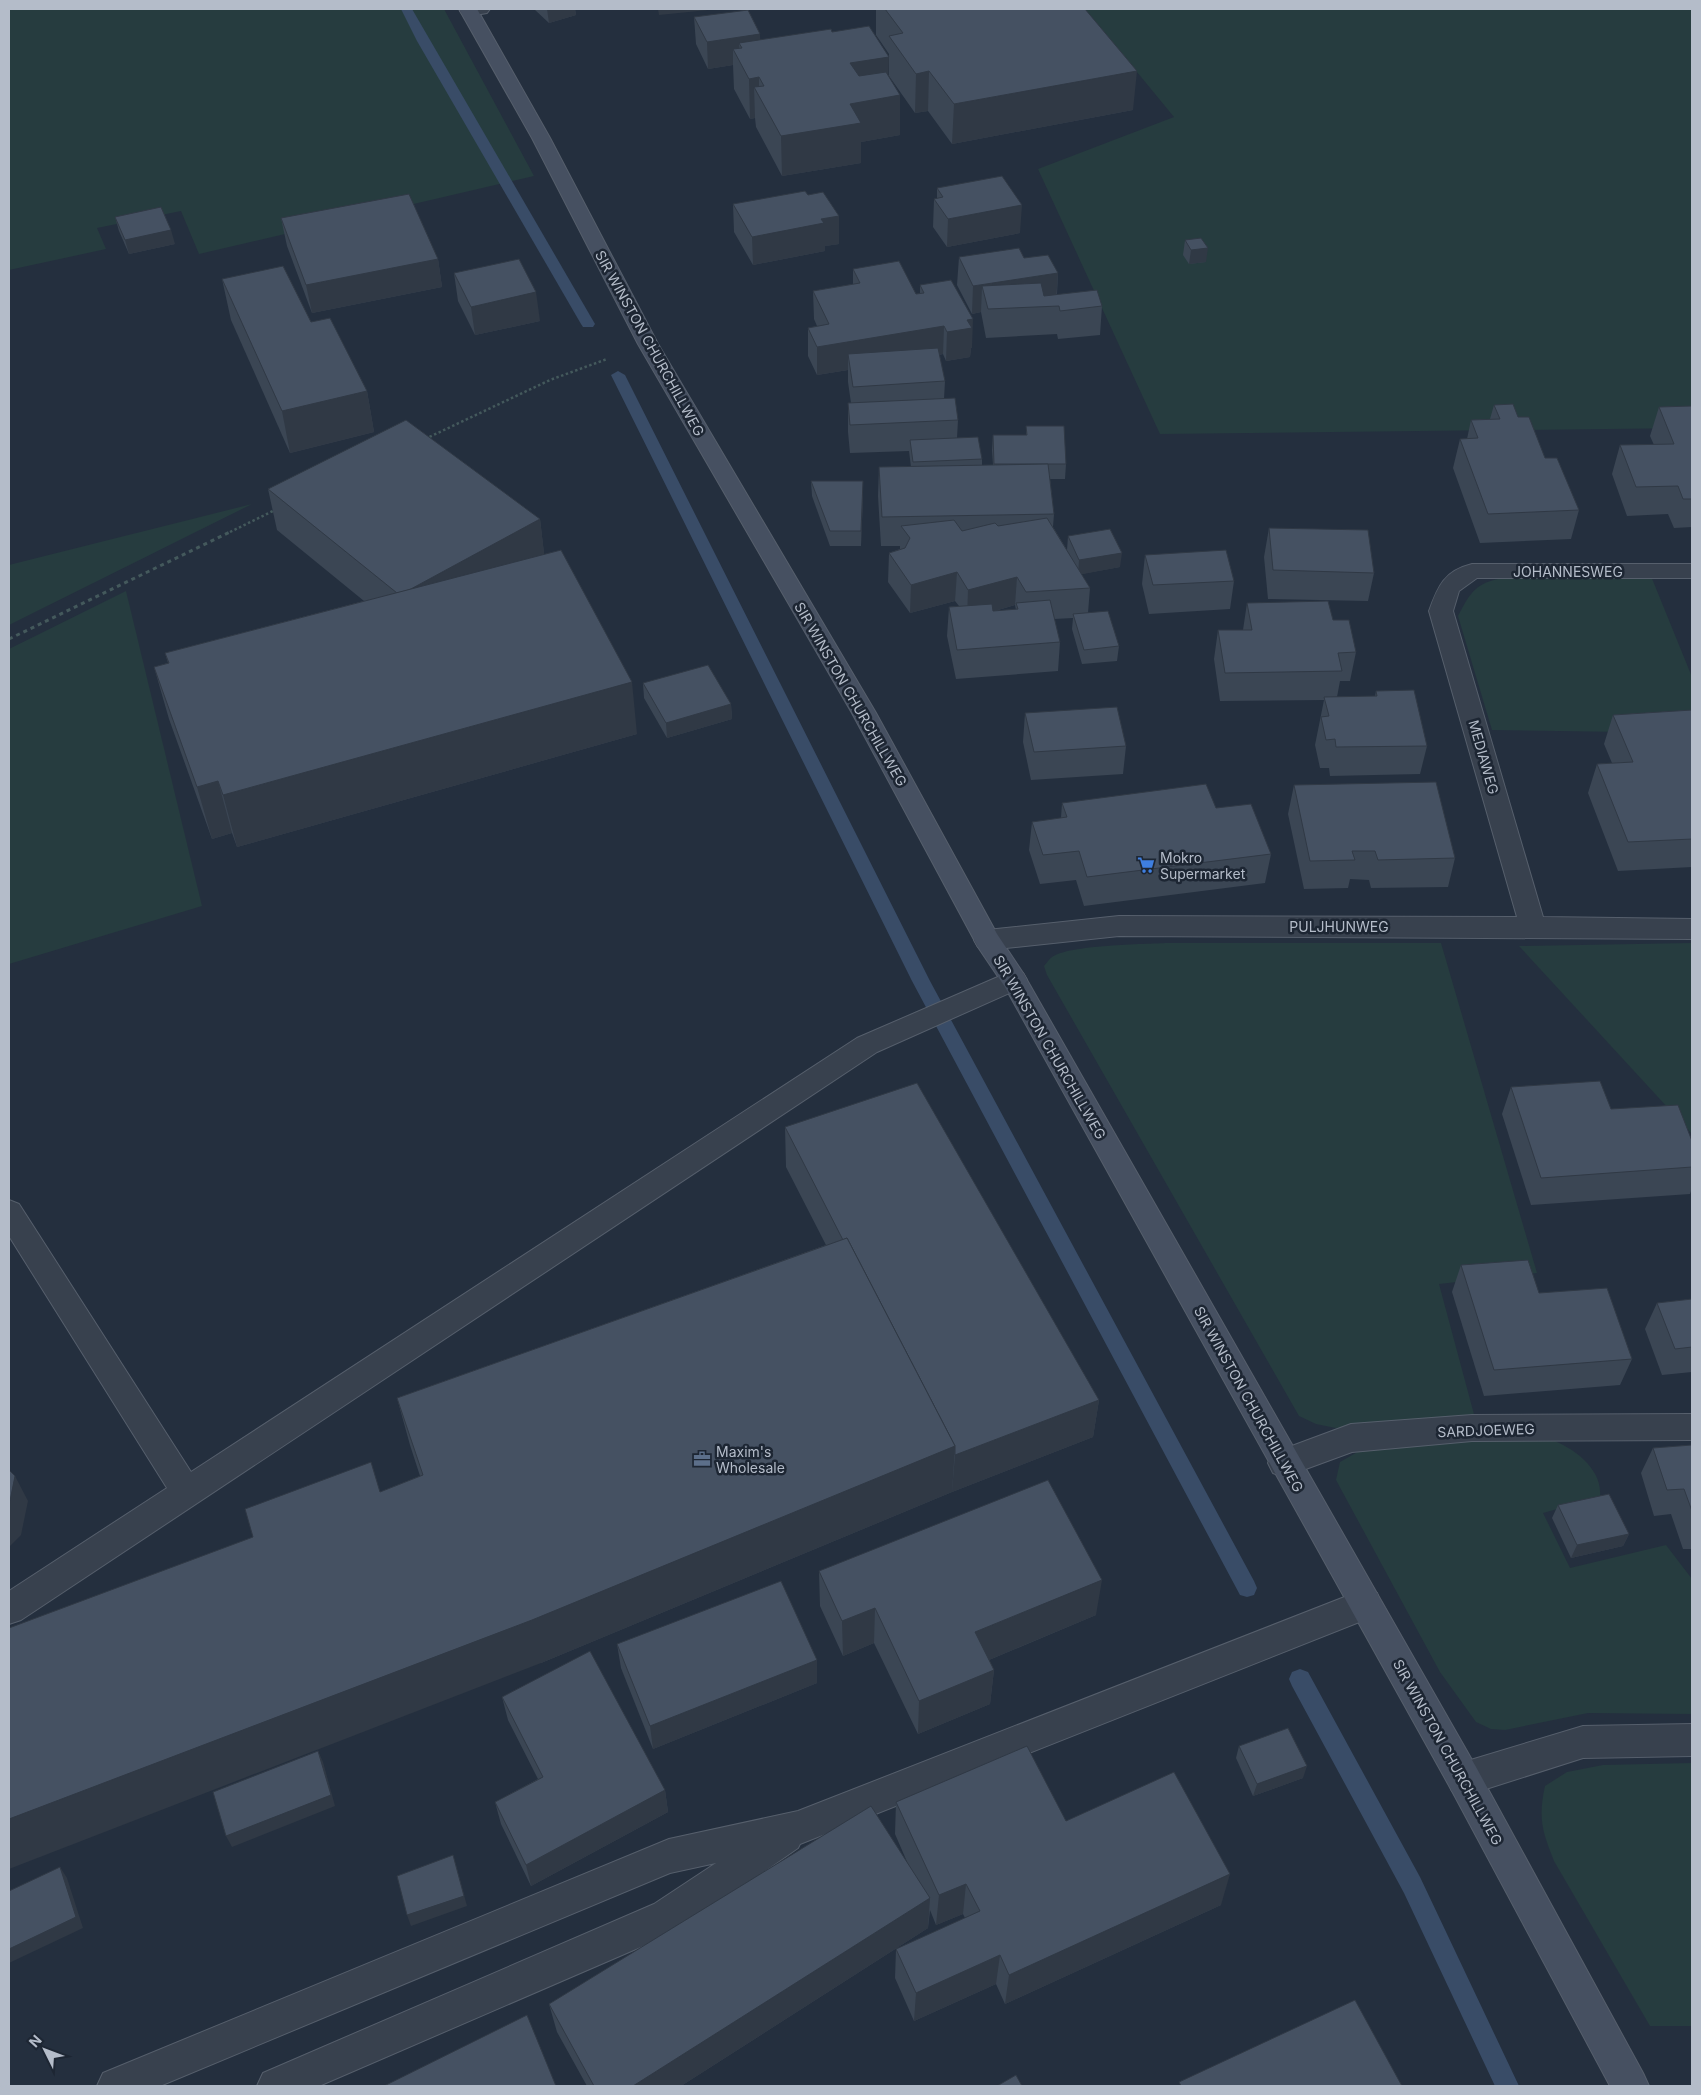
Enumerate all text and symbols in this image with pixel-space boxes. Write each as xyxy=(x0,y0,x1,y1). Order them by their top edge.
street label: SIR WINSTON CHURCHILLWEG xyxy=(592,247,708,439)
street label: JOHANNESWEG xyxy=(1513,563,1623,580)
street label: SIR WINSTON CHURCHILLWEG xyxy=(791,599,911,789)
street label: MEDIAWEG xyxy=(1465,718,1503,796)
place label: Mokro Supermarket xyxy=(1160,849,1246,882)
supermarket icon: Mokro Supermarket xyxy=(1136,855,1156,875)
street label: PULJHUNWEG xyxy=(1289,918,1389,935)
street label: SIR WINSTON CHURCHILLWEG xyxy=(990,952,1110,1142)
street label: SIR WINSTON CHURCHILLWEG xyxy=(1191,1303,1307,1495)
street label: SARDJOEWEG xyxy=(1437,1420,1535,1440)
place label: Maxim's Wholesale xyxy=(716,1443,785,1476)
office icon: Maxim's Wholesale xyxy=(692,1449,712,1469)
street label: SIR WINSTON CHURCHILLWEG xyxy=(1390,1656,1506,1848)
north arrow xyxy=(20,2025,70,2075)
text: N xyxy=(25,2031,45,2051)

